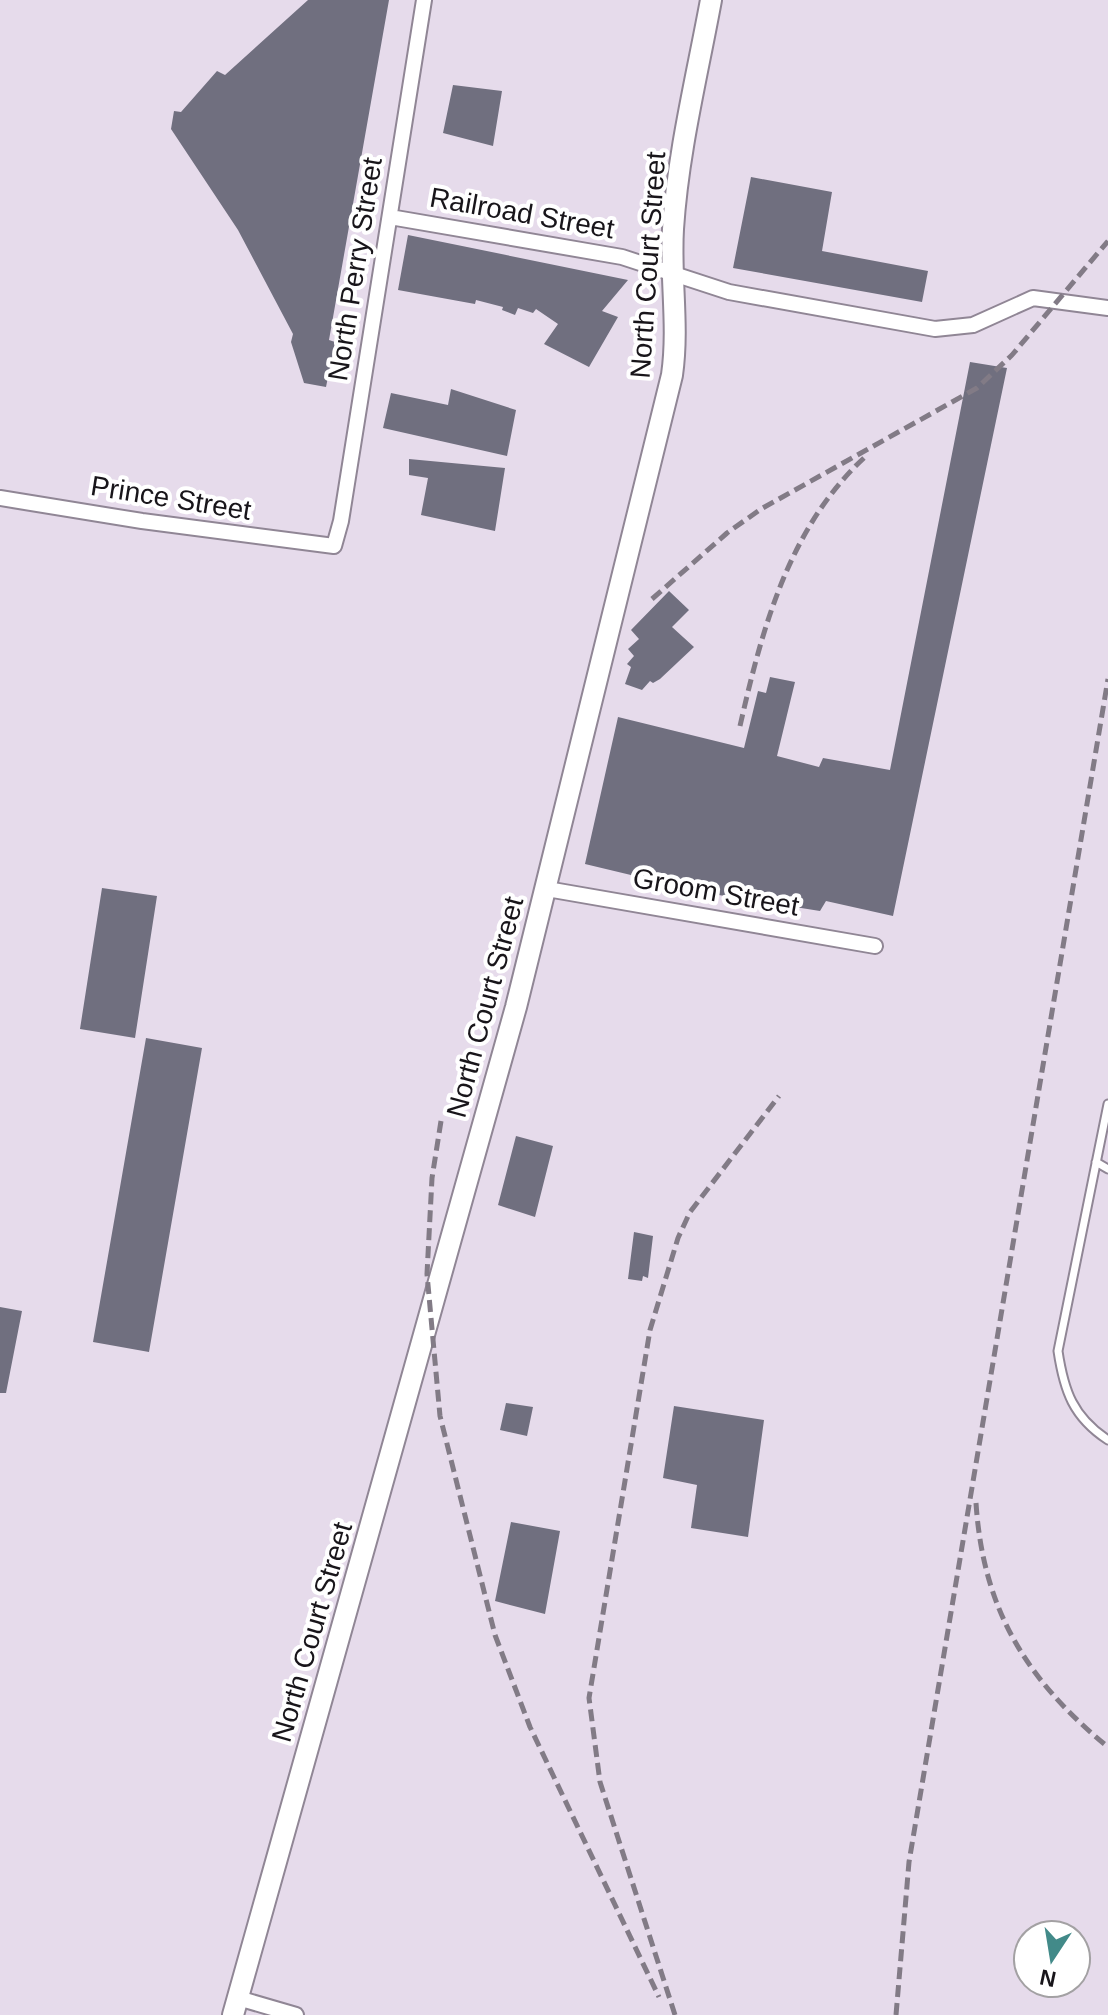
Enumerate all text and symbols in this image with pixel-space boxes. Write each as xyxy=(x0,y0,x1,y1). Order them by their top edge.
street label: North Court Street xyxy=(625,150,671,379)
street label: North Perry Street xyxy=(322,155,388,383)
street label: Railroad Street xyxy=(427,182,617,245)
street label: Prince Street xyxy=(89,470,254,526)
street label: Groom Street xyxy=(631,862,802,922)
street label: North Court Street xyxy=(441,893,529,1121)
street label: North Court Street xyxy=(266,1518,358,1745)
north arrow xyxy=(1012,1919,1092,1999)
text: N xyxy=(1038,1964,1058,1992)

